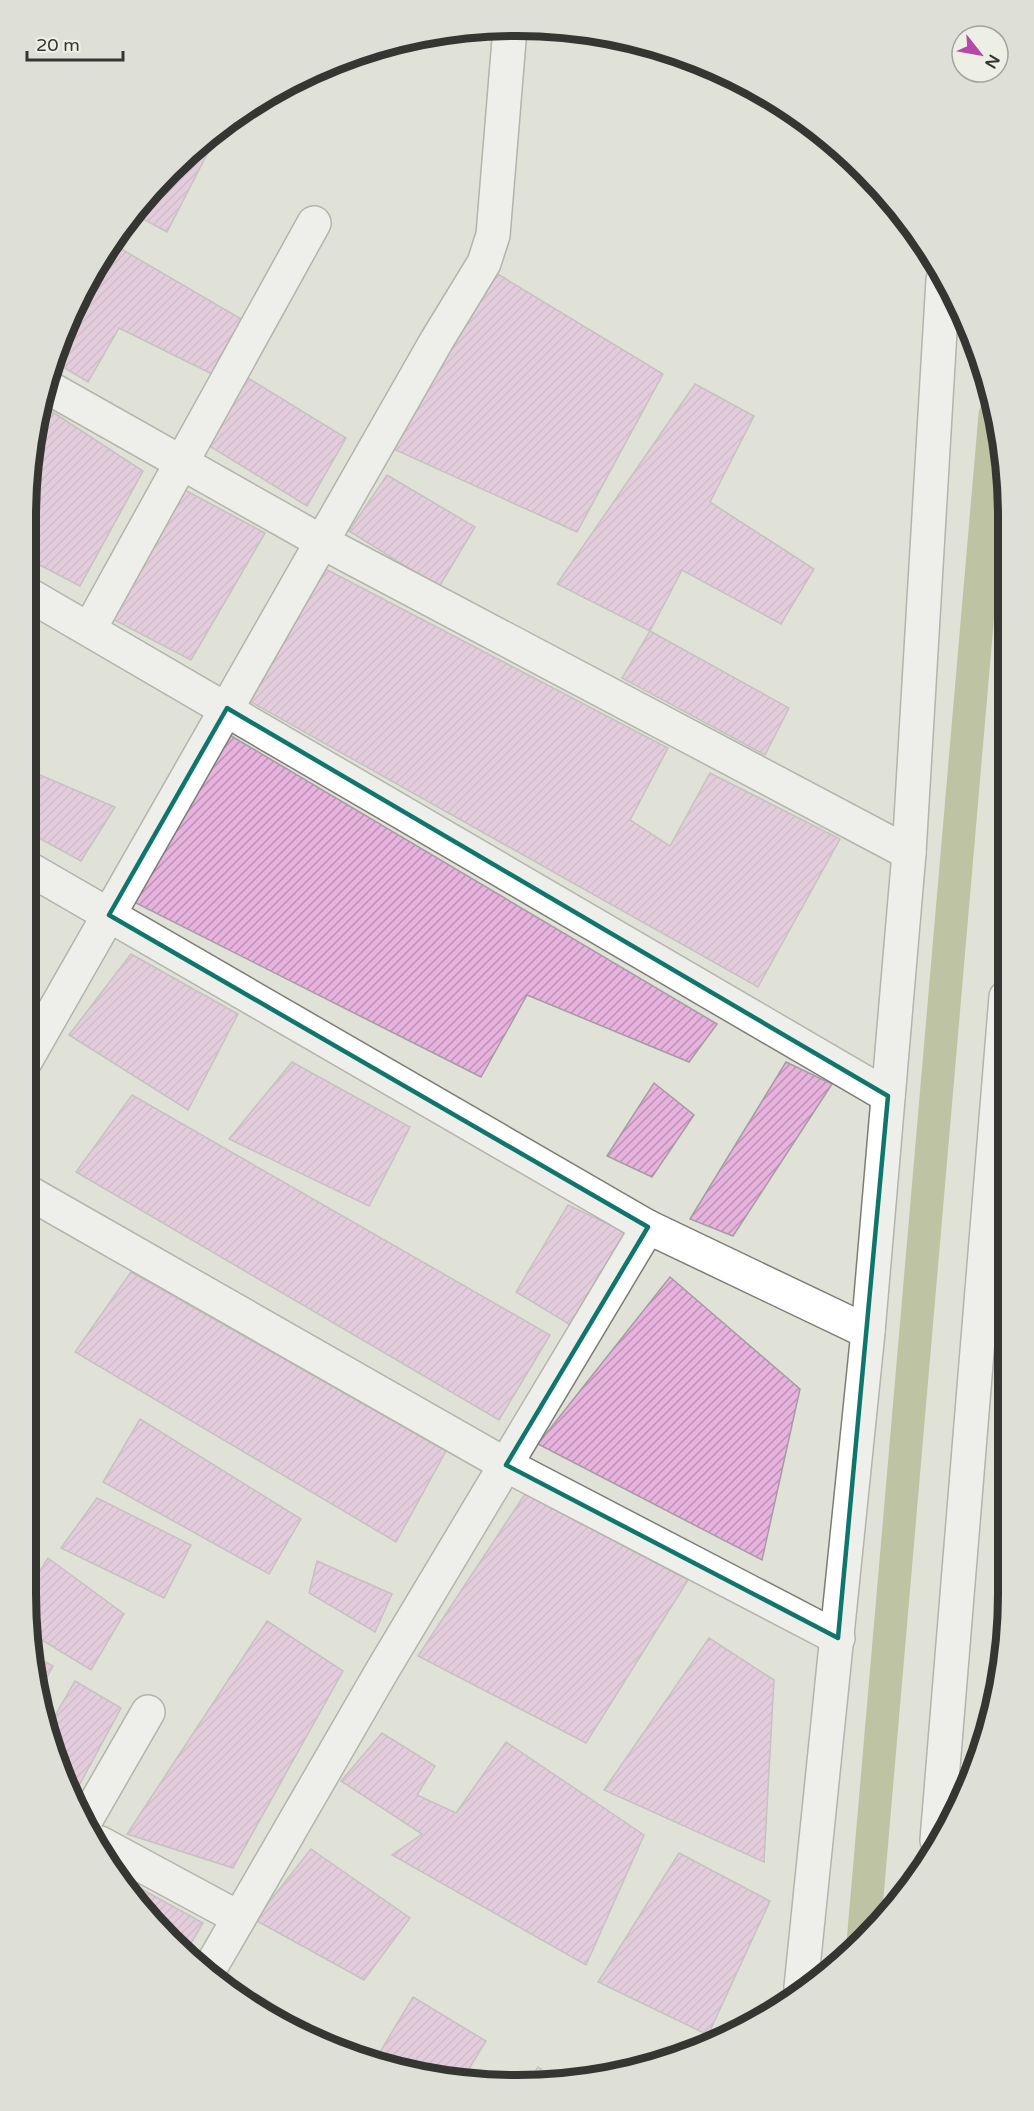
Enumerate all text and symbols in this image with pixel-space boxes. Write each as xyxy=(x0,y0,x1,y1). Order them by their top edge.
scale bar xyxy=(27,24,123,62)
north arrow xyxy=(950,24,1010,84)
text: 20 m xyxy=(36,34,80,56)
text: N xyxy=(980,51,1004,72)

